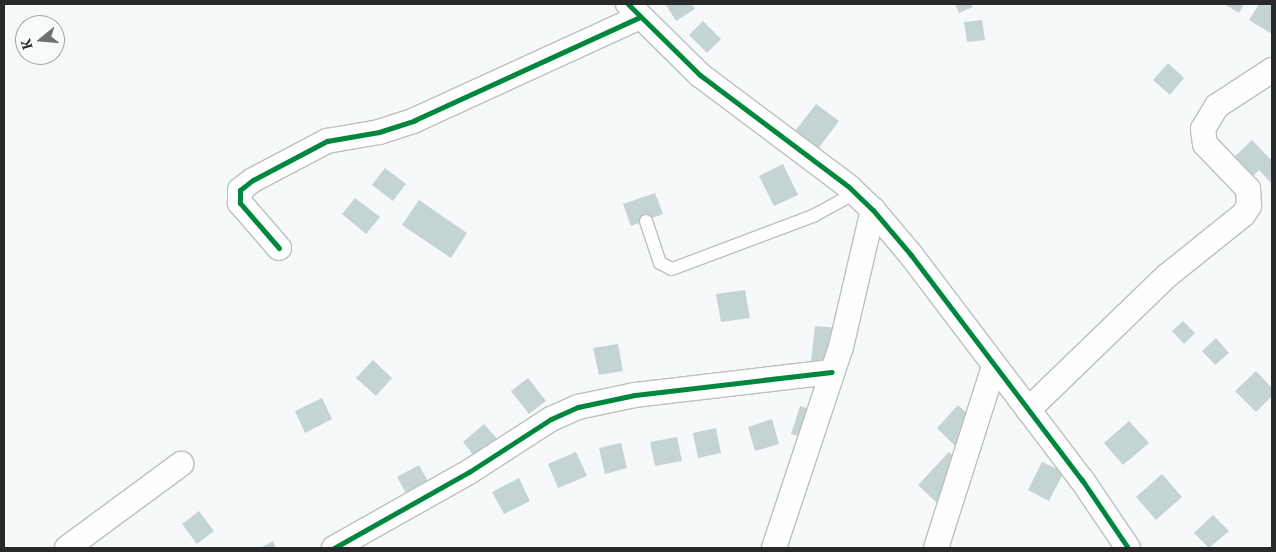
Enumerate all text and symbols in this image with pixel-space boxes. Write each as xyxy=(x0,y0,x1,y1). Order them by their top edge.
north arrow xyxy=(15,15,65,65)
text: K xyxy=(16,37,37,52)

